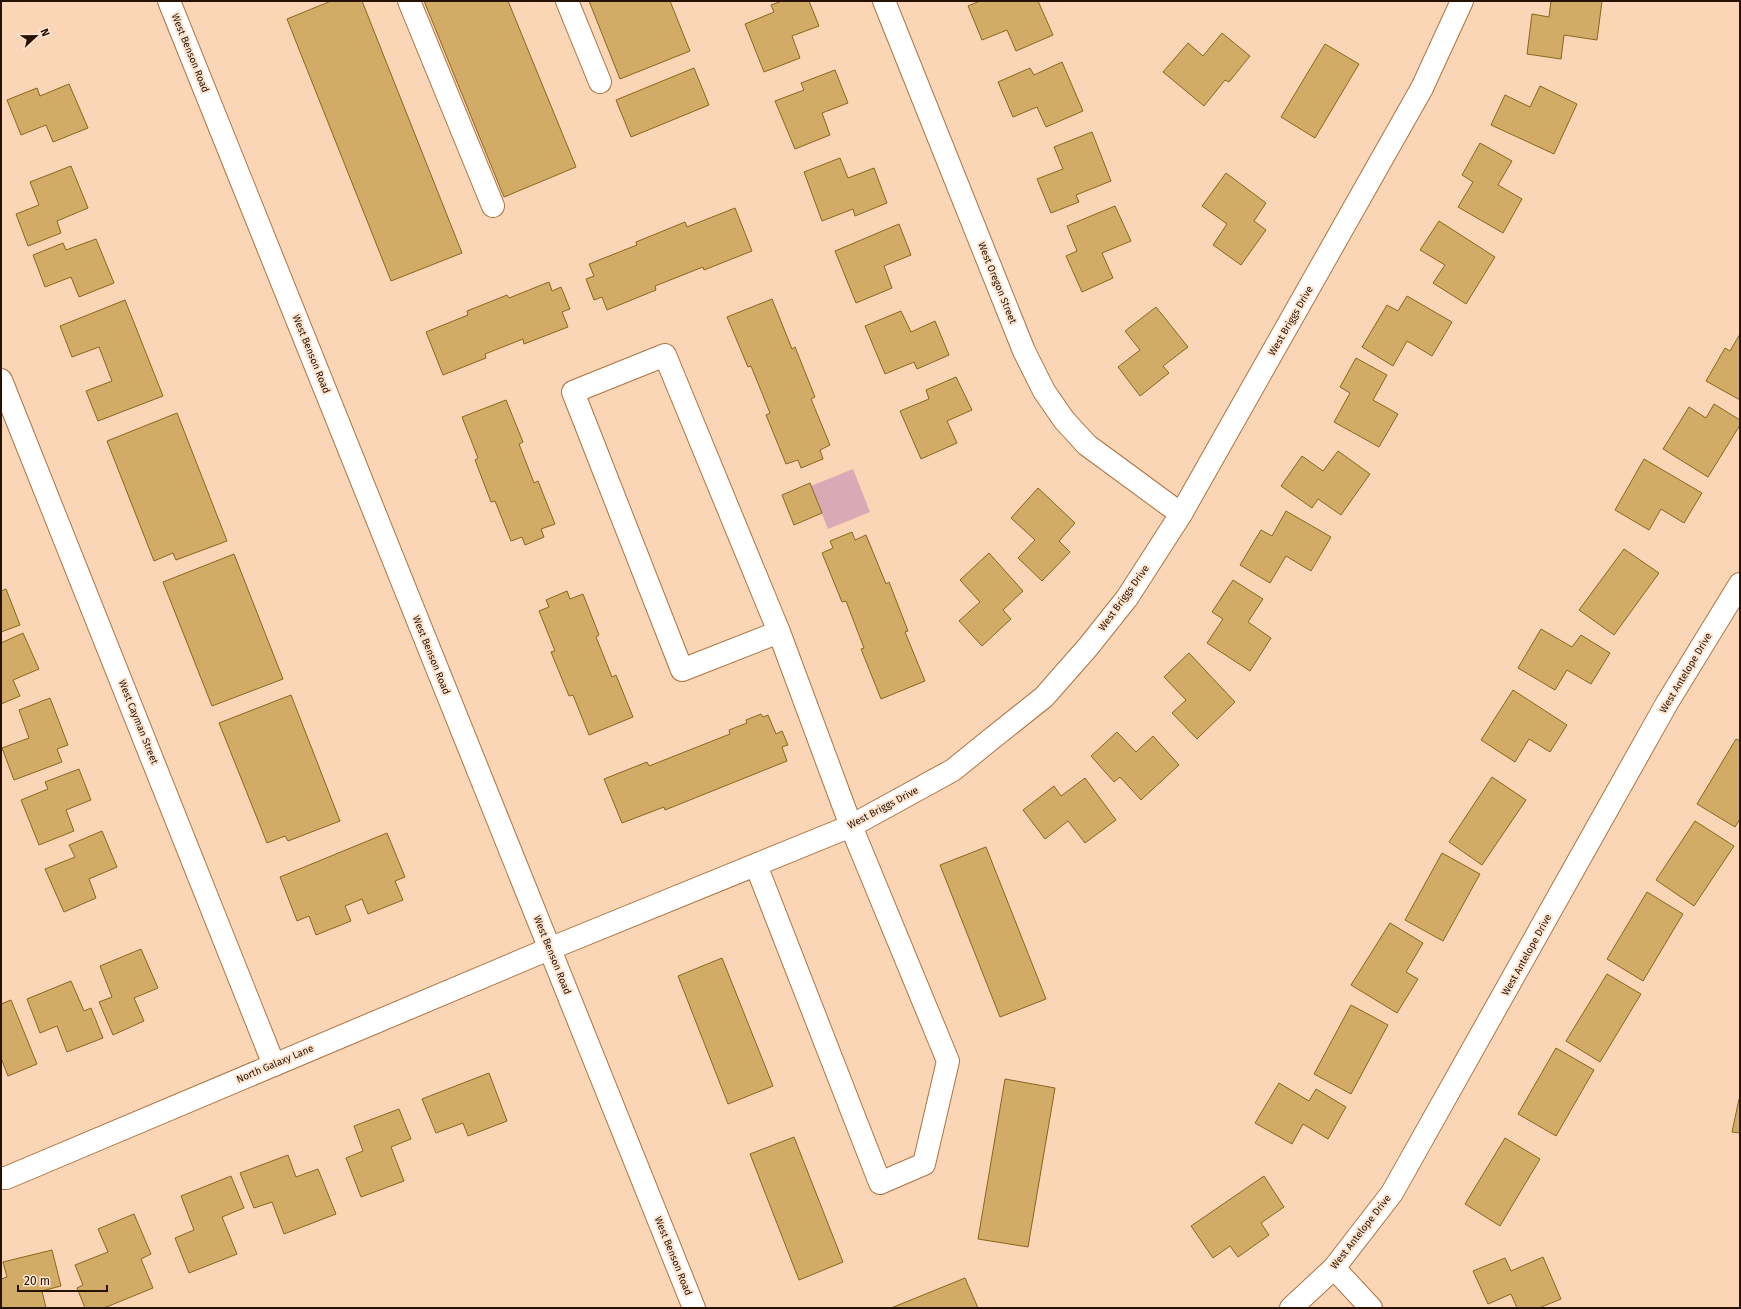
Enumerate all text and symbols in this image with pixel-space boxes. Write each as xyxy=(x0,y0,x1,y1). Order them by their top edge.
street label: West Benson Road xyxy=(169,12,211,94)
north arrow xyxy=(16,16,56,56)
text: N xyxy=(37,27,52,38)
street label: West Oregon Street xyxy=(975,240,1019,326)
street label: West Briggs Drive xyxy=(1266,284,1316,358)
street label: West Benson Road xyxy=(290,313,332,395)
street label: West Briggs Drive xyxy=(1096,563,1152,633)
street label: West Benson Road xyxy=(410,614,452,696)
street label: West Antelope Drive xyxy=(1657,631,1715,715)
street label: West Cayman Street xyxy=(116,678,161,766)
street label: West Briggs Drive xyxy=(846,784,920,832)
street label: West Antelope Drive xyxy=(1500,912,1554,998)
street label: West Benson Road xyxy=(531,914,573,996)
street label: North Galaxy Lane xyxy=(235,1042,315,1086)
street label: West Antelope Drive xyxy=(1328,1192,1394,1272)
street label: West Benson Road xyxy=(652,1215,694,1297)
scale bar xyxy=(18,1267,107,1293)
text: 20 m xyxy=(24,1274,50,1288)

